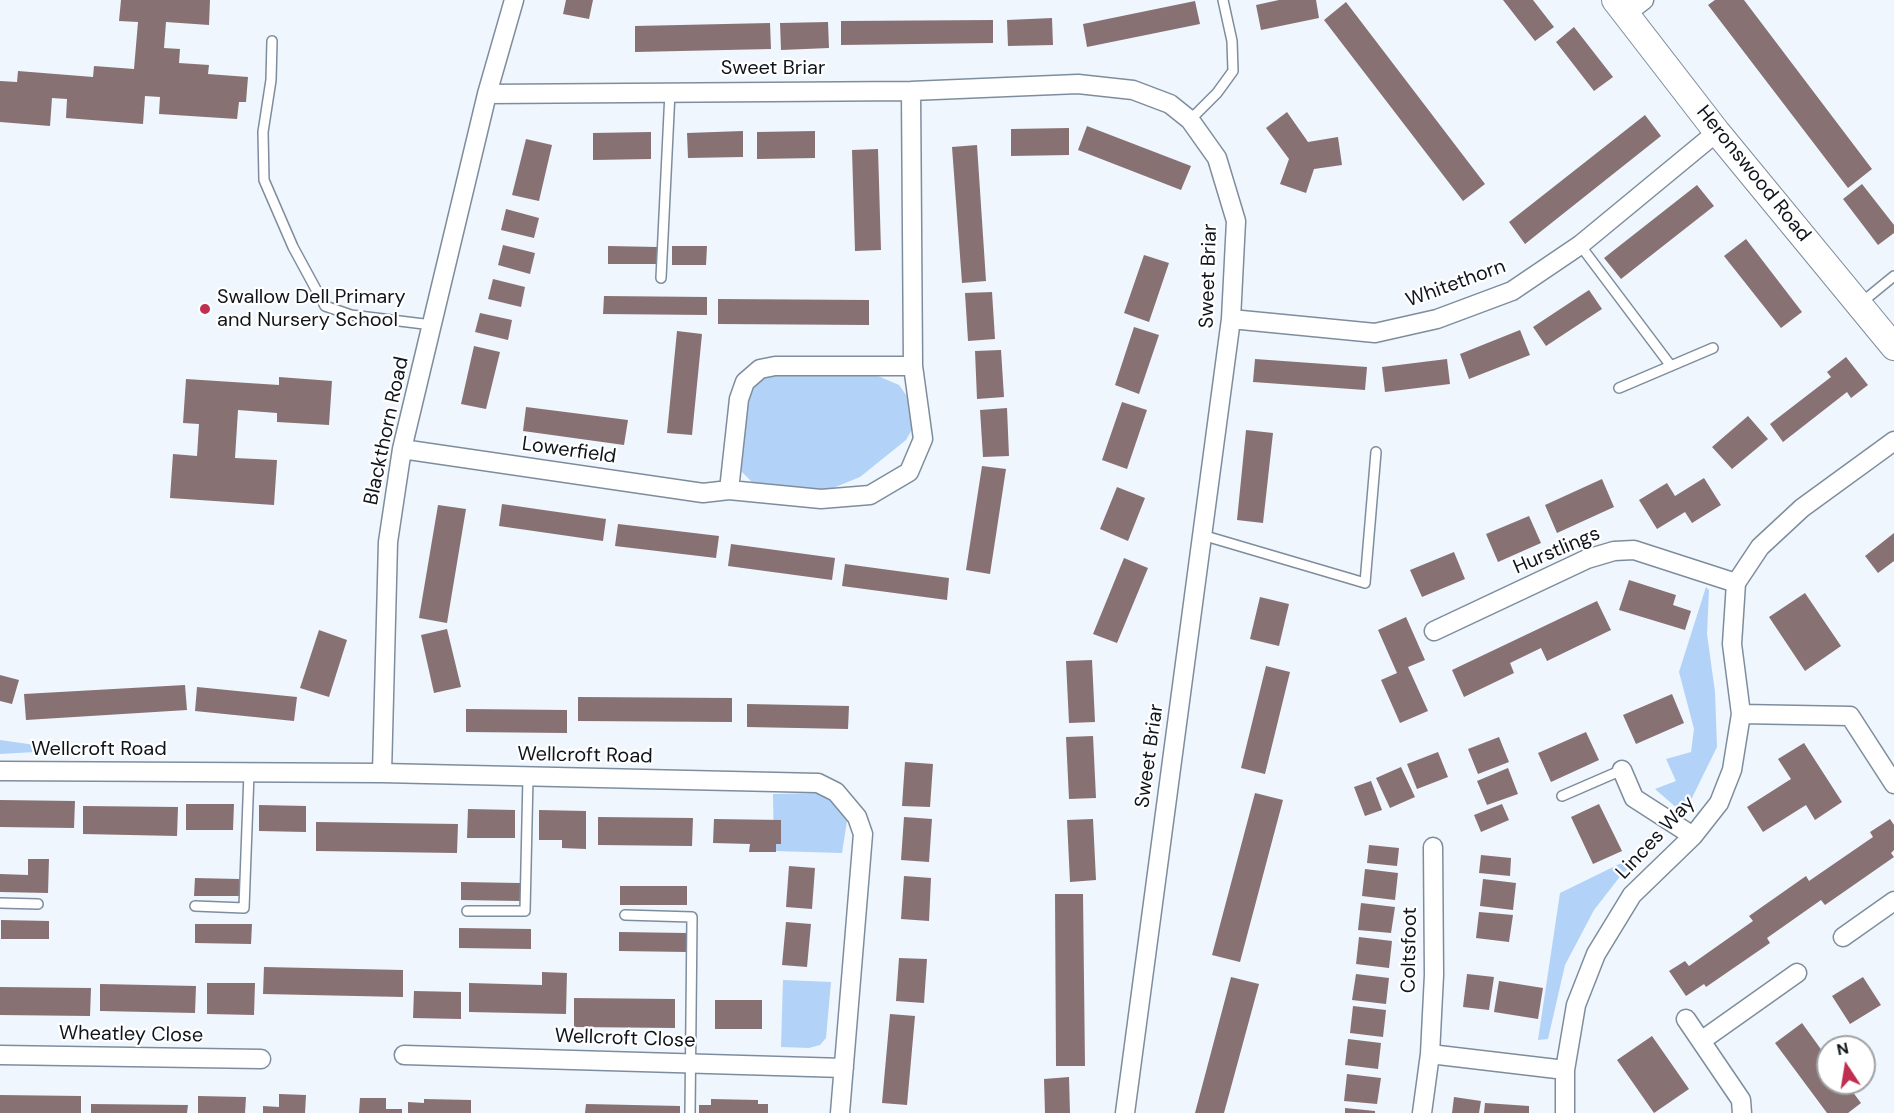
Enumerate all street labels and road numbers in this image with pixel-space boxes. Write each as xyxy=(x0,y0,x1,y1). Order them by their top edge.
street label: Sweet Briar xyxy=(721,57,825,81)
street label: Heronswood Road xyxy=(1691,101,1815,247)
street label: Sweet Briar xyxy=(1195,223,1223,329)
street label: Whitethorn xyxy=(1403,255,1509,313)
street label: Blackthorn Road xyxy=(360,355,414,507)
street label: Lowerfield xyxy=(520,433,618,469)
street label: Hurstlings xyxy=(1510,522,1604,580)
street label: Sweet Briar xyxy=(1131,703,1169,809)
street label: Wellcroft Road xyxy=(31,738,167,762)
street label: Wellcroft Road xyxy=(517,743,653,769)
street label: Linces Way xyxy=(1611,791,1701,885)
street label: Coltsfoot xyxy=(1397,907,1423,993)
street label: Wheatley Close xyxy=(59,1022,203,1048)
street label: Wellcroft Close xyxy=(554,1025,696,1053)

